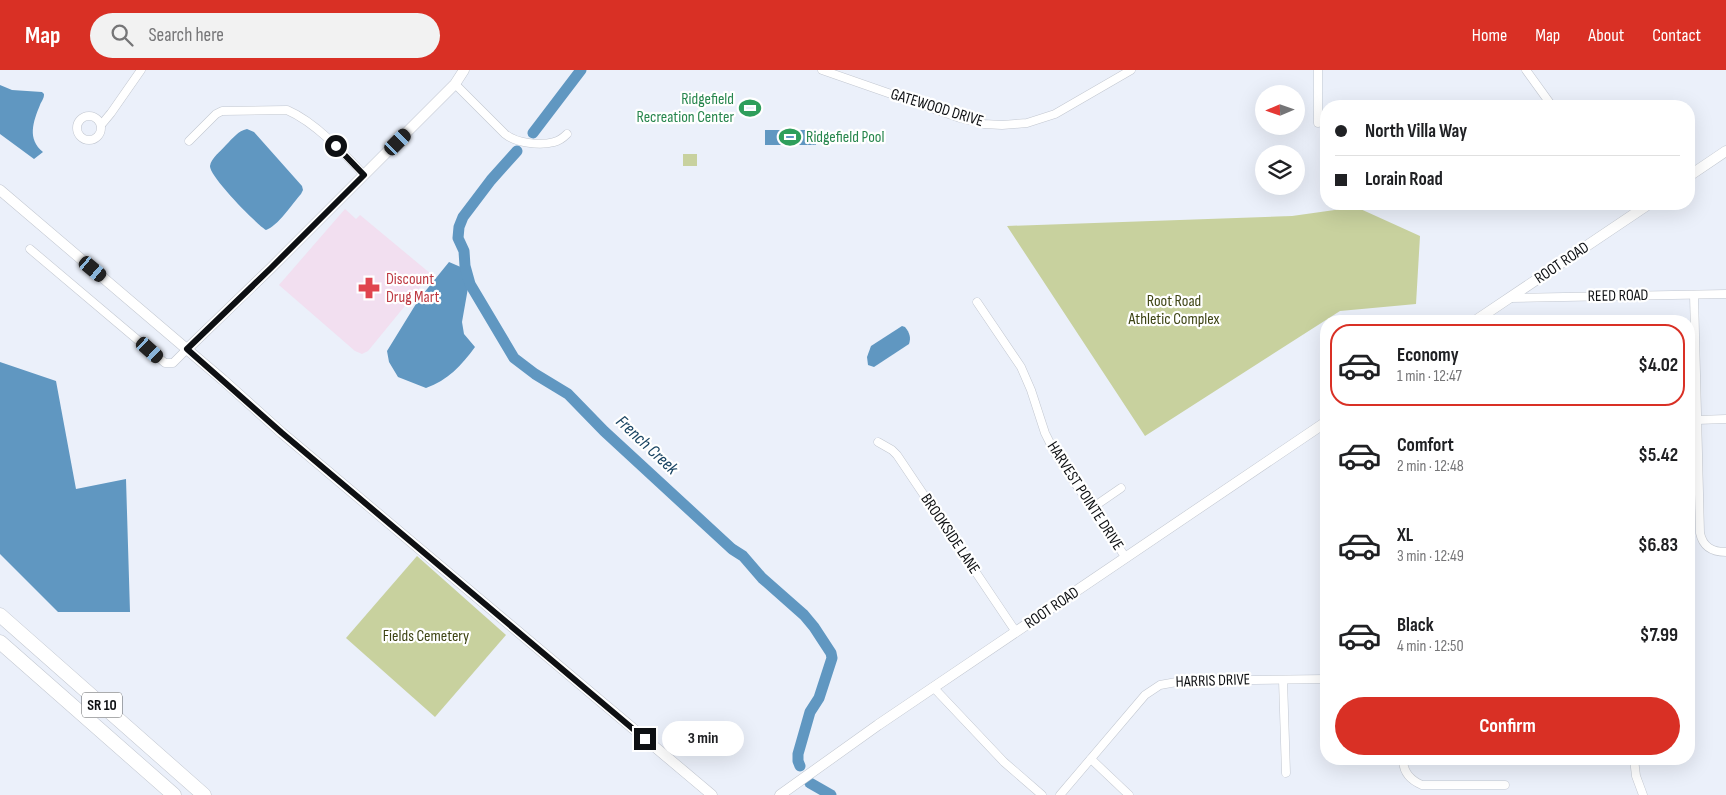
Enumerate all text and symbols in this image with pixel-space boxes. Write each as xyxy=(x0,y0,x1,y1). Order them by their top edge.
search box xyxy=(90,13,440,58)
text: Map xyxy=(25,21,60,50)
icon: search xyxy=(108,21,136,49)
text: Search here xyxy=(148,24,224,47)
text: Home xyxy=(1472,25,1507,46)
text: Map xyxy=(1535,25,1560,46)
text: About xyxy=(1588,25,1624,46)
text: Contact xyxy=(1652,25,1701,46)
street label: GATEWOOD DRIVE xyxy=(888,85,986,131)
north arrow xyxy=(1255,85,1305,135)
map controls xyxy=(1255,85,1305,195)
place label: Ridgefield Recreation Center xyxy=(636,90,734,127)
sports icon: Ridgefield Recreation Center xyxy=(737,95,763,121)
text: North Villa Way xyxy=(1365,120,1467,143)
sports icon: Ridgefield Pool xyxy=(777,124,803,150)
car xyxy=(382,126,413,158)
place label: Ridgefield Pool xyxy=(806,128,884,147)
route start xyxy=(325,135,347,157)
button: layers xyxy=(1255,145,1305,195)
text: Lorain Road xyxy=(1365,168,1443,191)
street label: ROOT ROAD xyxy=(1531,238,1593,288)
car xyxy=(76,254,109,284)
place label: Discount Drug Mart xyxy=(386,270,440,307)
pharmacy icon: Discount Drug Mart xyxy=(356,275,382,301)
street label: REED ROAD xyxy=(1587,286,1649,306)
park label: Root Road Athletic Complex xyxy=(1127,292,1220,329)
car xyxy=(133,334,166,366)
icon: car xyxy=(1337,343,1382,388)
text: Economy xyxy=(1397,344,1459,367)
text: $4.02 xyxy=(1638,354,1678,377)
text: 1 min · 12:47 xyxy=(1397,367,1462,386)
water label: French Creek xyxy=(612,411,683,480)
icon: car xyxy=(1337,433,1382,478)
text: Comfort xyxy=(1397,434,1454,457)
street label: HARVEST POINTE DRIVE xyxy=(1043,438,1127,554)
text: $5.42 xyxy=(1638,444,1678,467)
text: 2 min · 12:48 xyxy=(1397,457,1464,476)
street label: BROOKSIDE LANE xyxy=(916,490,984,578)
icon: car xyxy=(1337,523,1382,568)
text: XL xyxy=(1397,524,1413,547)
text: $6.83 xyxy=(1638,534,1678,557)
text: 3 min · 12:49 xyxy=(1397,547,1464,566)
street label: ROOT ROAD xyxy=(1021,583,1083,633)
icon: car xyxy=(1337,613,1382,658)
text: Black xyxy=(1397,614,1434,637)
text: $7.99 xyxy=(1640,624,1678,647)
park label: Fields Cemetery xyxy=(383,627,469,646)
text: 4 min · 12:50 xyxy=(1397,637,1464,656)
street label: HARRIS DRIVE xyxy=(1175,670,1251,692)
road number: SR 10 xyxy=(82,692,122,718)
button: Confirm xyxy=(1335,697,1680,755)
callout: 3 min xyxy=(662,722,745,756)
route end xyxy=(634,728,656,750)
text: 3 min xyxy=(688,729,718,748)

